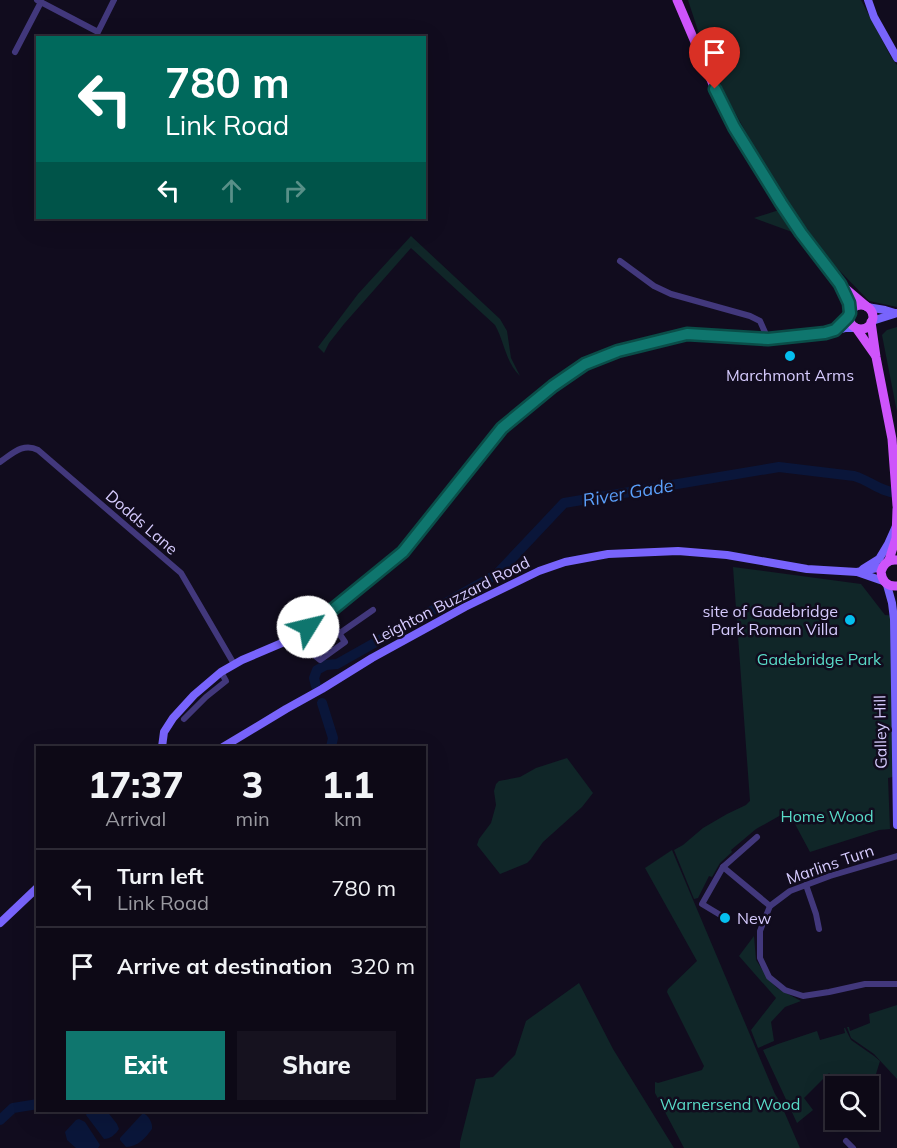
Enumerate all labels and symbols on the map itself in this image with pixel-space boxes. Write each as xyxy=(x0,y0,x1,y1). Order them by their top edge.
pin xyxy=(689,27,740,89)
marker: Marchmont Arms xyxy=(783,349,797,363)
place label: Marchmont Arms xyxy=(726,365,854,385)
water label: River Gade xyxy=(581,473,675,512)
street label: Dodds Lane xyxy=(102,485,182,559)
street label: Leighton Buzzard Road xyxy=(369,552,533,648)
position arrow xyxy=(276,595,340,659)
place label: site of Gadebridge Park Roman Villa xyxy=(702,601,838,639)
marker: site of Gadebridge Park Roman Villa xyxy=(843,613,857,627)
park label: Gadebridge Park xyxy=(757,649,882,669)
street label: Galley Hill xyxy=(869,695,891,769)
park label: Home Wood xyxy=(780,806,874,826)
street label: Marlins Turn xyxy=(784,840,876,888)
place label: New xyxy=(737,908,772,928)
marker: New xyxy=(718,911,732,925)
park label: Warnersend Wood xyxy=(660,1094,800,1114)

